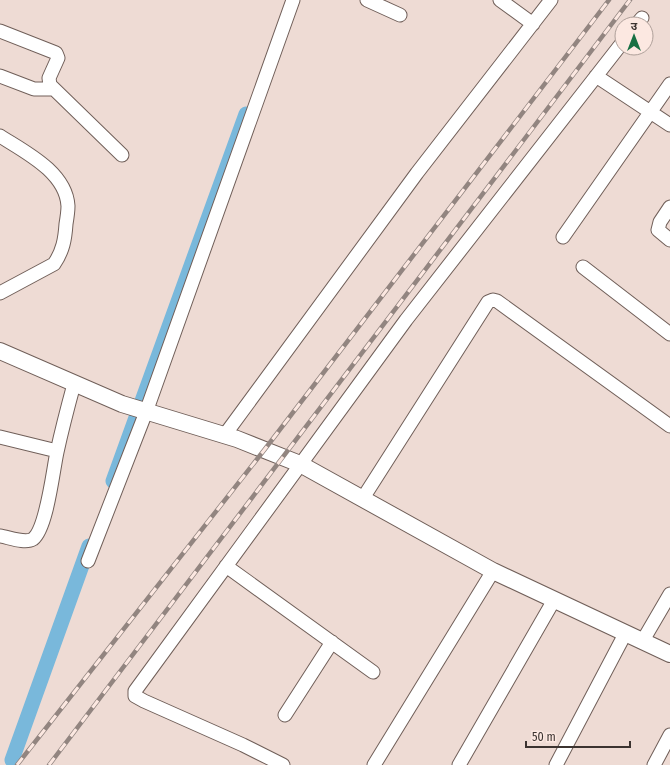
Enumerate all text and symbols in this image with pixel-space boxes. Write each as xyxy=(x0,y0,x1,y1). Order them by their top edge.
north arrow xyxy=(614,16,654,56)
text: उ xyxy=(631,20,638,33)
scale bar xyxy=(526,723,630,749)
text: 50 m xyxy=(532,730,556,744)

